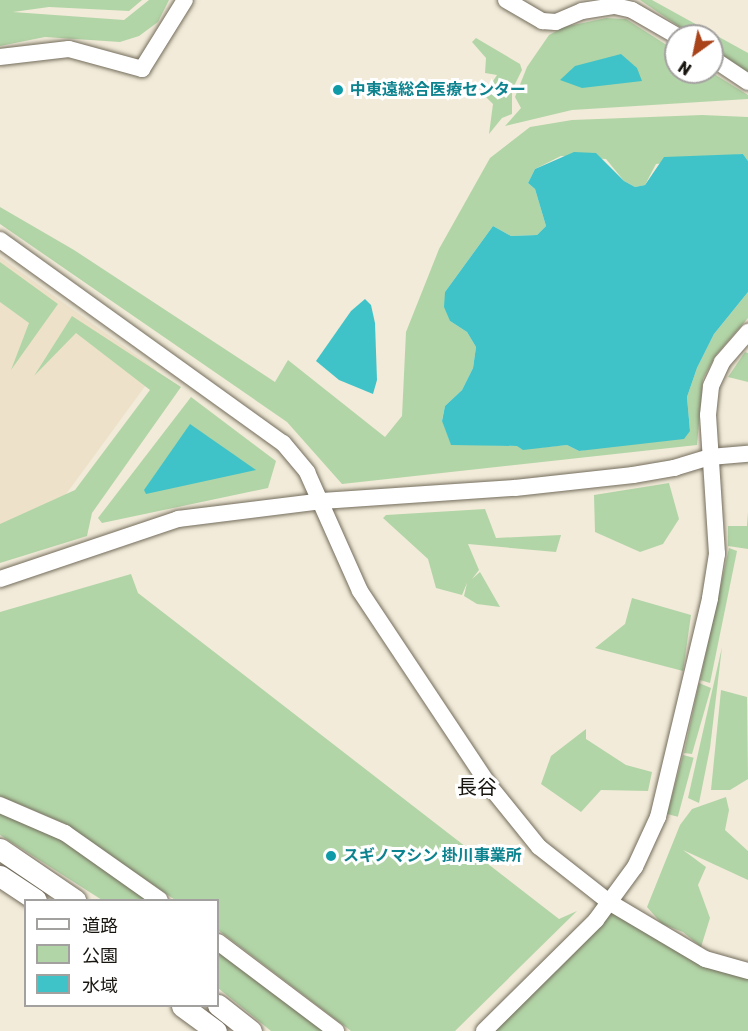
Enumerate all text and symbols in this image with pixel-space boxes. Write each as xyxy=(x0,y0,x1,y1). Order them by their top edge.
north arrow xyxy=(664,24,724,84)
text: N xyxy=(675,57,695,79)
place label: 中東遠総合医療センター xyxy=(350,80,526,100)
marker: 中東遠総合医療センター xyxy=(331,83,345,97)
district label: 長谷 xyxy=(457,775,497,799)
place label: スギノマシン 掛川事業所 xyxy=(343,846,522,866)
marker: スギノマシン 掛川事業所 xyxy=(324,849,338,863)
legend xyxy=(24,899,219,1007)
text: 道路 xyxy=(82,915,118,937)
text: 公園 xyxy=(82,945,118,967)
text: 水域 xyxy=(82,975,118,997)

